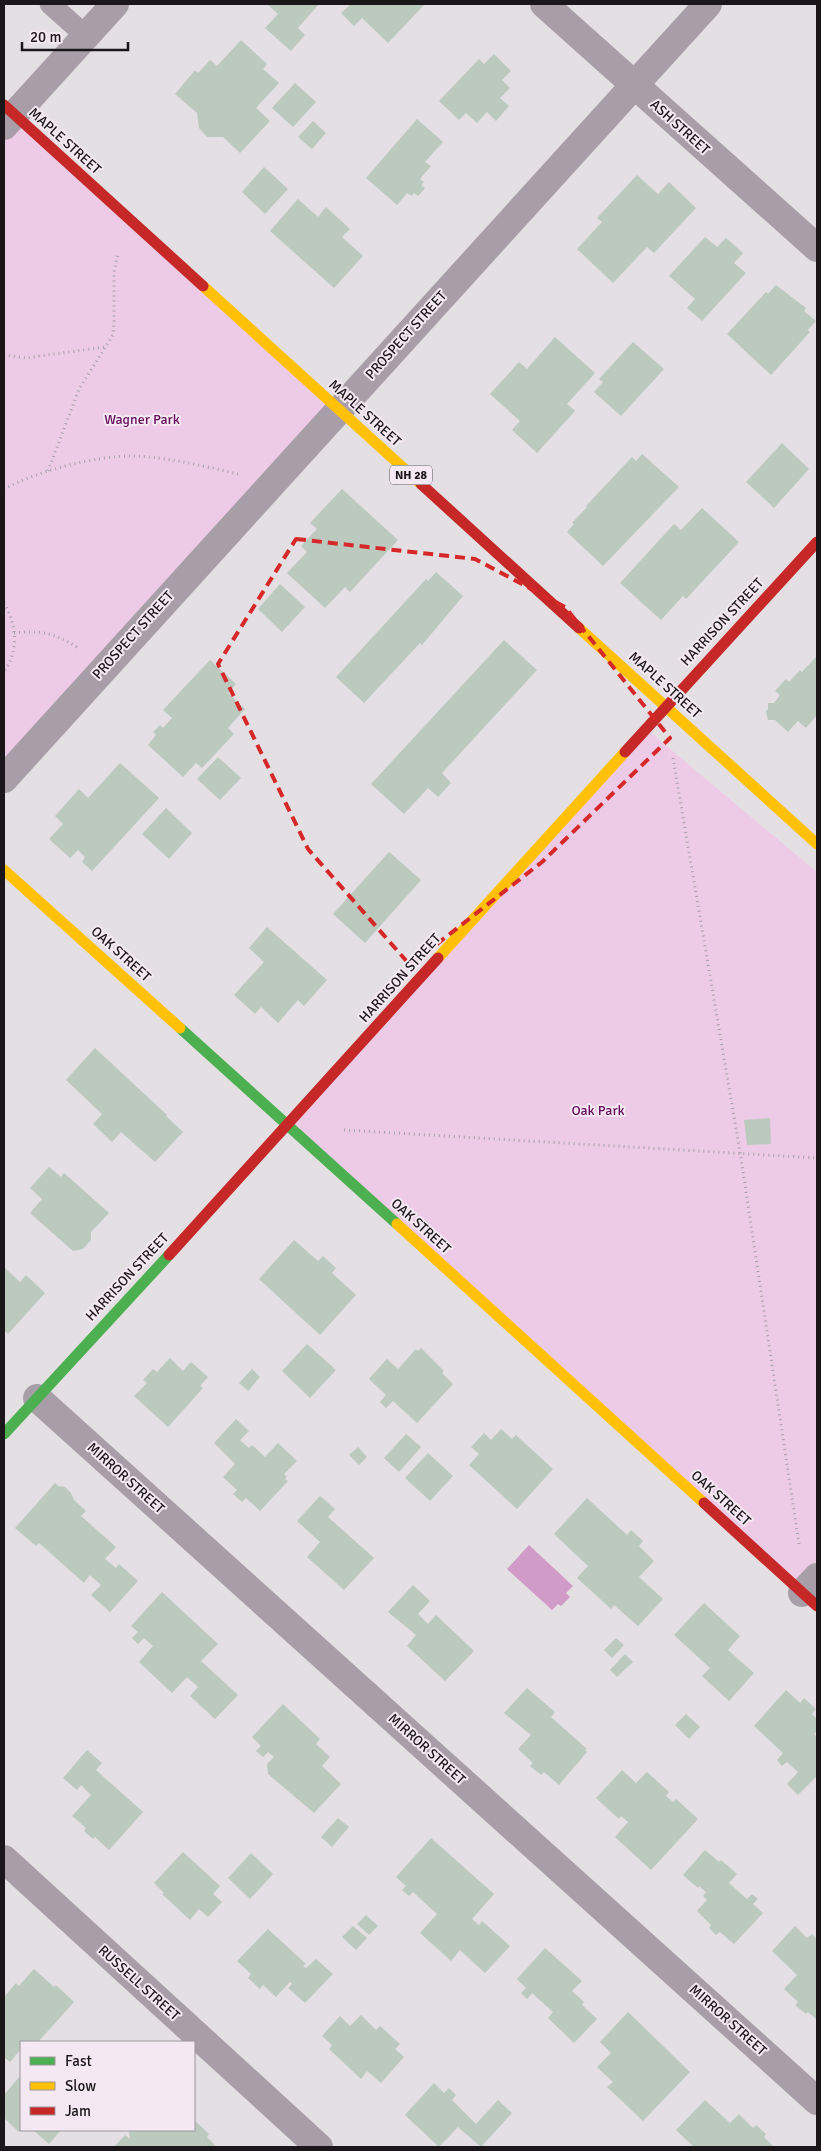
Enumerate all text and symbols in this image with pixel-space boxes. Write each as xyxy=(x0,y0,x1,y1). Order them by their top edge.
scale bar xyxy=(22,20,129,52)
text: 20 m xyxy=(30,28,61,46)
street label: ASH STREET xyxy=(647,96,713,158)
street label: MAPLE STREET xyxy=(25,104,105,178)
street label: PROSPECT STREET xyxy=(362,287,450,383)
street label: MAPLE STREET xyxy=(325,376,405,450)
park label: Wagner Park xyxy=(104,411,180,428)
road number: NH 28 xyxy=(390,466,432,484)
street label: HARRISON STREET xyxy=(677,574,767,669)
street label: PROSPECT STREET xyxy=(89,587,177,683)
street label: MAPLE STREET xyxy=(625,648,705,722)
street label: OAK STREET xyxy=(88,923,154,985)
street label: HARRISON STREET xyxy=(356,930,444,1026)
park label: Oak Park xyxy=(571,1102,625,1119)
street label: OAK STREET xyxy=(388,1195,454,1257)
street label: HARRISON STREET xyxy=(82,1229,172,1324)
street label: MIRROR STREET xyxy=(84,1439,168,1517)
street label: OAK STREET xyxy=(688,1467,754,1529)
street label: MIRROR STREET xyxy=(385,1710,469,1788)
street label: RUSSELL STREET xyxy=(95,1942,183,2024)
street label: MIRROR STREET xyxy=(686,1981,770,2059)
legend xyxy=(20,2041,195,2131)
text: Fast xyxy=(65,2052,92,2070)
text: Slow xyxy=(65,2077,96,2095)
text: Jam xyxy=(65,2102,91,2120)

